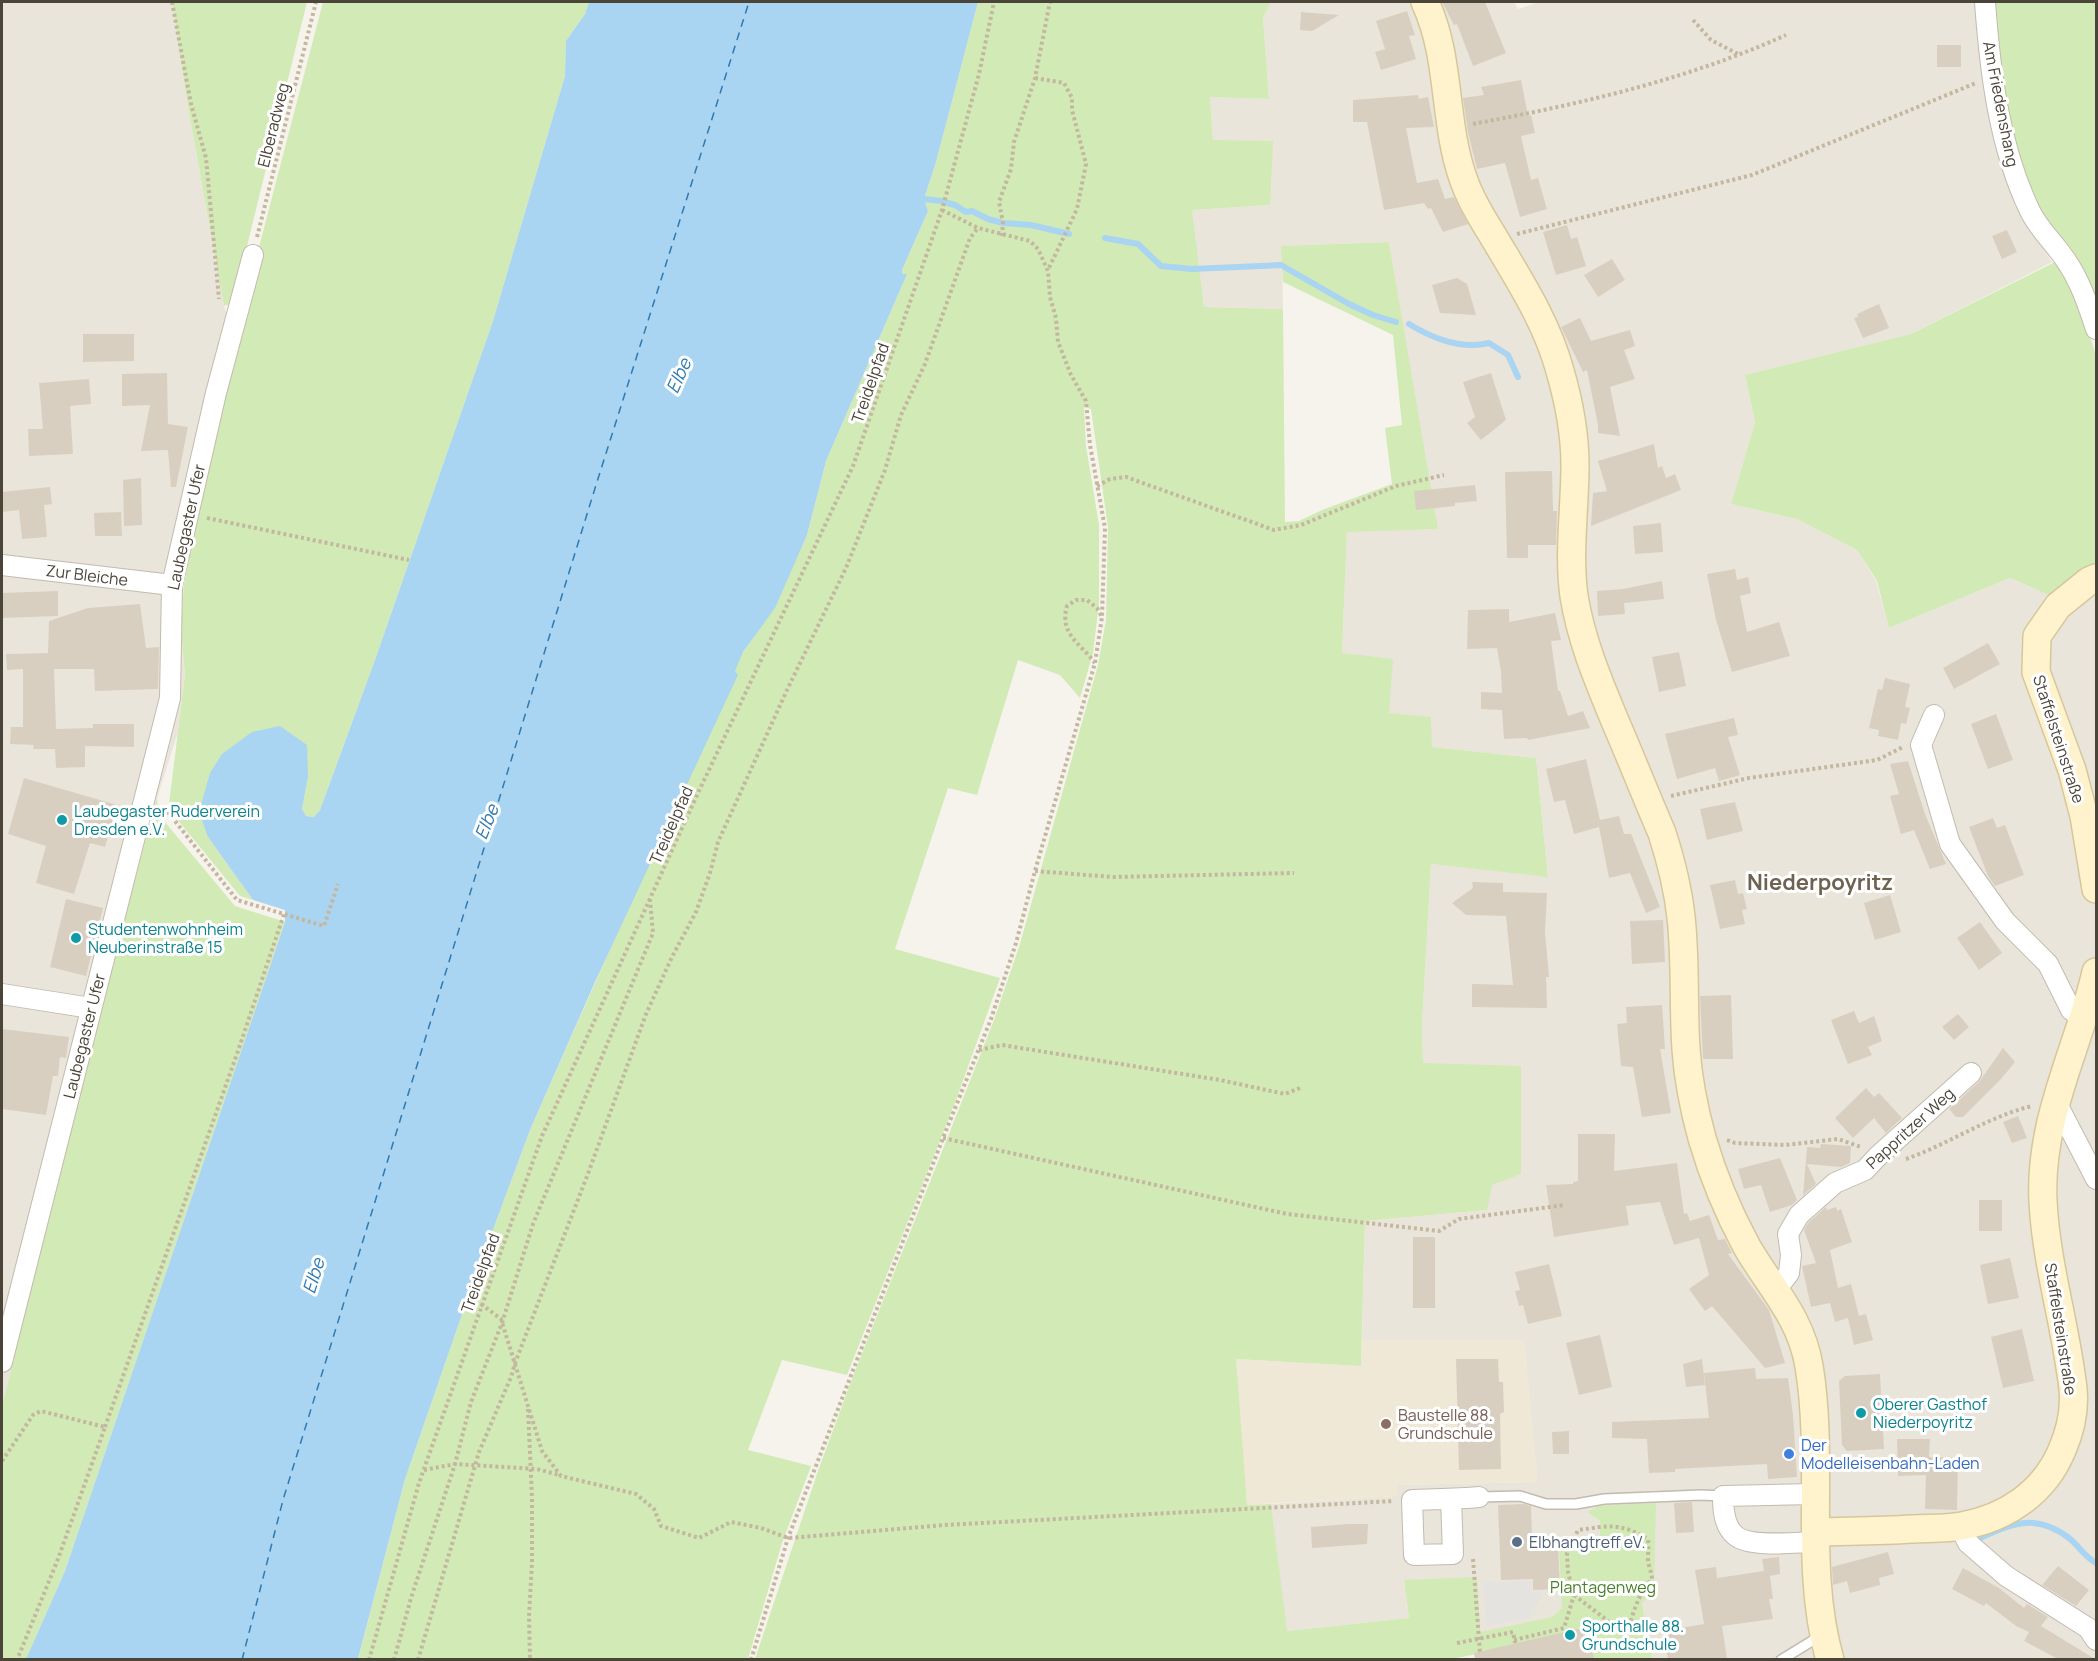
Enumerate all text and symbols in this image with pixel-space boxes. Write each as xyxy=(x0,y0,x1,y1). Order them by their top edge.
street label: Am Friedenshang xyxy=(1978,39,2024,169)
street label: Elberadweg xyxy=(252,80,294,170)
street label: Treidelpfad xyxy=(846,340,894,426)
water label: Elbe xyxy=(660,353,697,397)
street label: Laubegaster Ufer xyxy=(162,462,210,592)
street label: Zur Bleiche xyxy=(45,559,129,591)
street label: Staffelsteinstraße xyxy=(2028,672,2090,806)
street label: Treidelpfad xyxy=(644,782,698,868)
water label: Elbe xyxy=(468,799,504,843)
place label: Laubegaster Ruderverein Dresden e.V. xyxy=(74,800,260,840)
marker: Laubegaster Ruderverein Dresden e.V. xyxy=(55,813,69,827)
district label: Niederpoyritz xyxy=(1747,867,1893,897)
place label: Studentenwohnheim Neuberinstraße 15 xyxy=(88,918,243,958)
marker: Studentenwohnheim Neuberinstraße 15 xyxy=(69,931,83,945)
street label: Laubegaster Ufer xyxy=(58,971,110,1101)
street label: Pappritzer Weg xyxy=(1861,1082,1959,1174)
street label: Treidelpfad xyxy=(455,1230,505,1316)
water label: Elbe xyxy=(296,1254,330,1296)
street label: Staffelsteinstraße xyxy=(2040,1261,2082,1397)
place label: Oberer Gasthof Niederpoyritz xyxy=(1873,1393,1987,1433)
place label: Baustelle 88. Grundschule xyxy=(1398,1404,1493,1444)
marker: Oberer Gasthof Niederpoyritz xyxy=(1854,1406,1868,1420)
marker: Baustelle 88. Grundschule xyxy=(1379,1417,1393,1431)
place label: Der Modelleisenbahn-Laden xyxy=(1801,1434,1980,1474)
marker: Der Modelleisenbahn-Laden xyxy=(1782,1447,1796,1461)
place label: Elbhangtreff eV. xyxy=(1529,1531,1646,1553)
marker: Elbhangtreff eV. xyxy=(1510,1535,1524,1549)
park label: Plantagenweg xyxy=(1550,1576,1656,1598)
place label: Sporthalle 88. Grundschule xyxy=(1582,1615,1684,1655)
marker: Sporthalle 88. Grundschule xyxy=(1563,1628,1577,1642)

